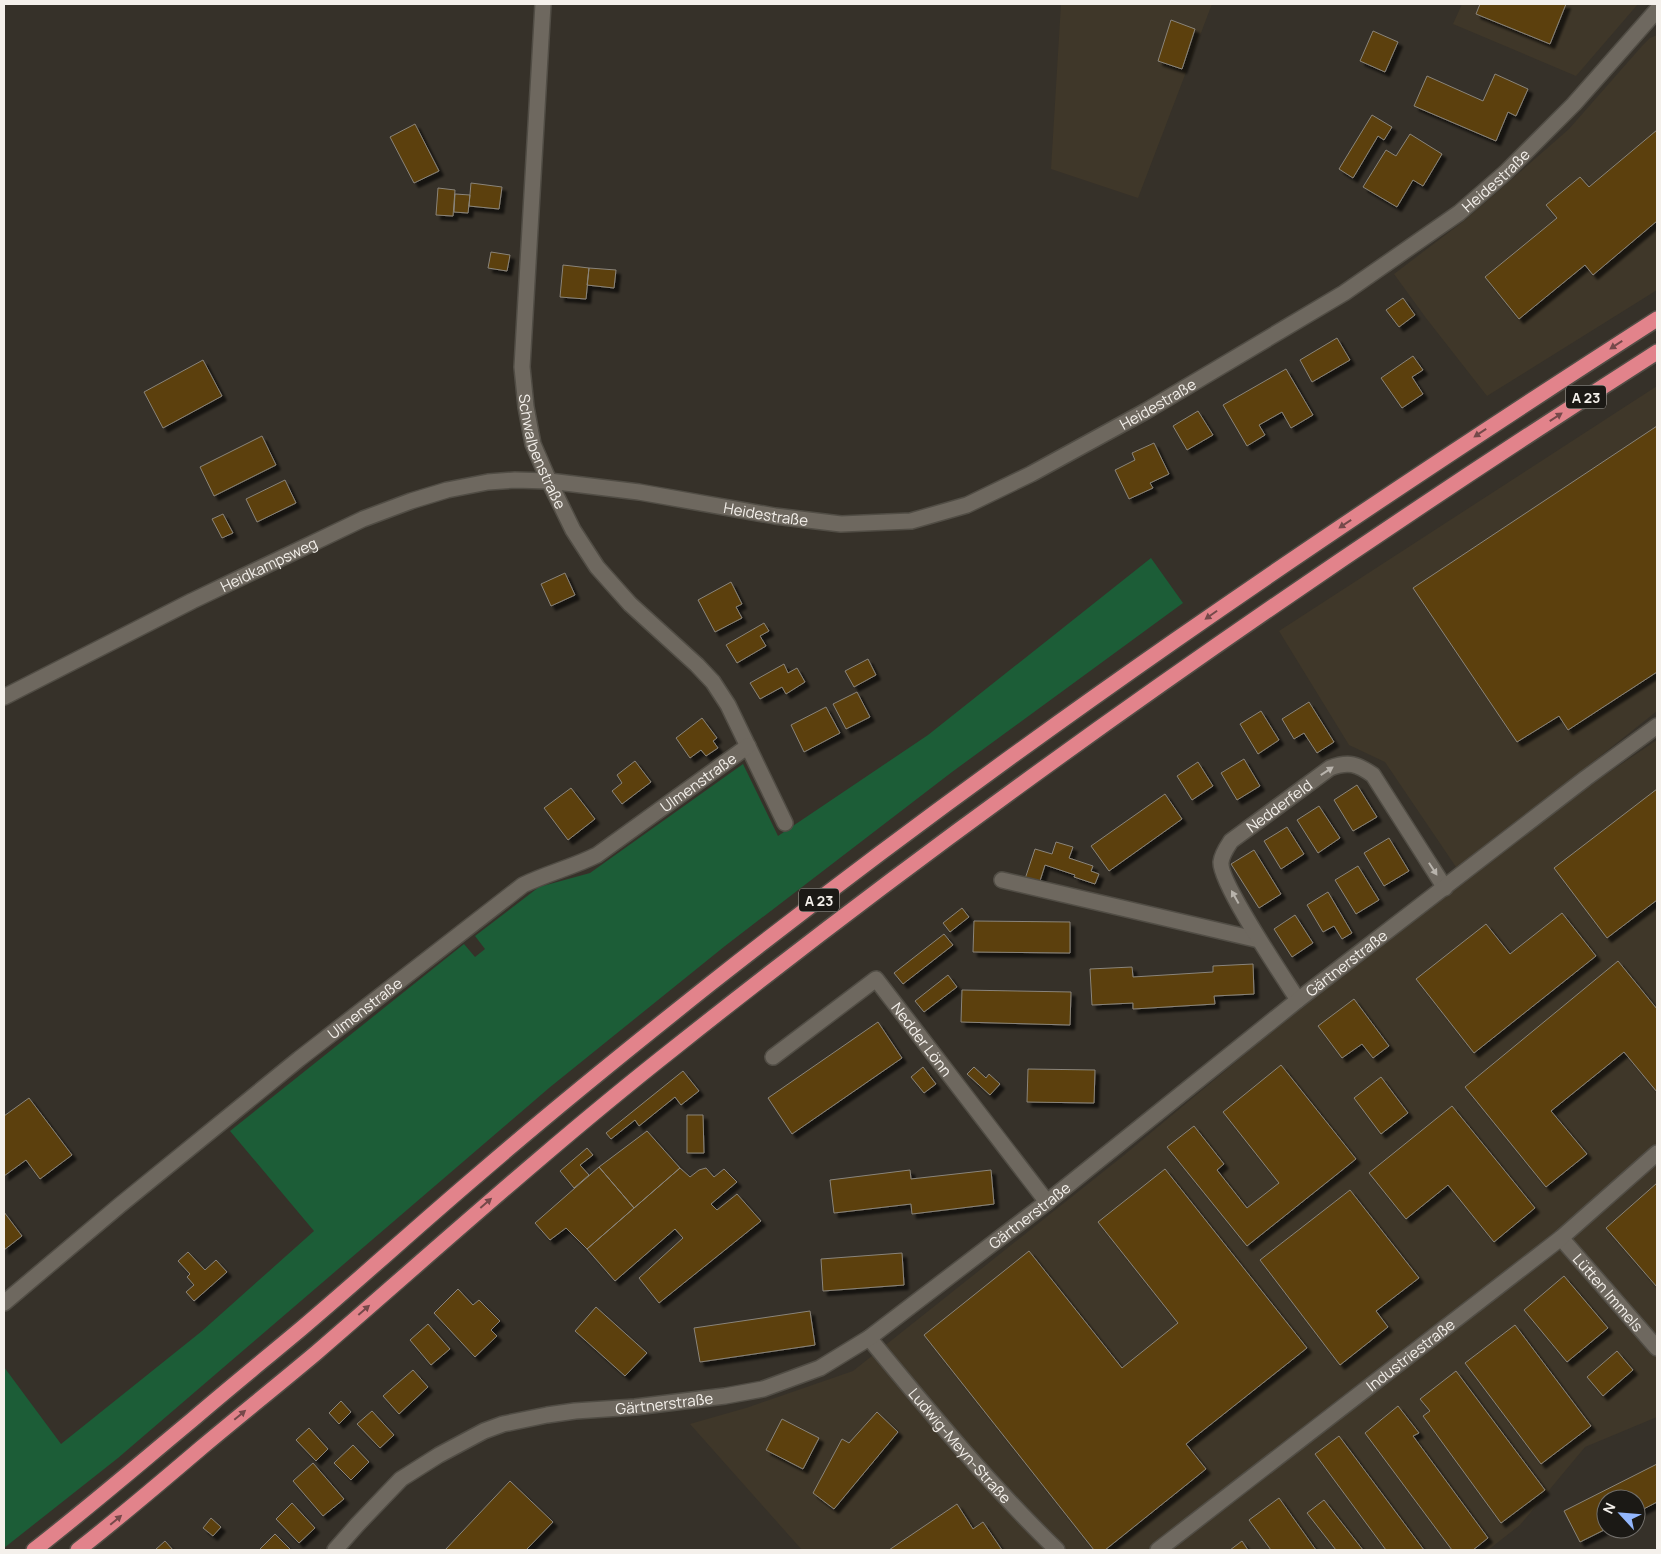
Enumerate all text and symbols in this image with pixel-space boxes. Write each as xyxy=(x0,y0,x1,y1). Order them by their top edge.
street label: Heidestraße xyxy=(1457,144,1534,217)
one-way arrow xyxy=(1610,340,1623,350)
street label: Heidestraße xyxy=(1116,373,1200,434)
road number: A 23 xyxy=(1566,386,1606,408)
street label: Schwalbenstraße xyxy=(514,393,572,512)
one-way arrow xyxy=(1550,412,1563,421)
one-way arrow xyxy=(1473,429,1487,438)
street label: Heidestraße xyxy=(722,497,810,530)
one-way arrow xyxy=(1338,519,1352,529)
street label: Heidkampsweg xyxy=(217,532,321,597)
one-way arrow xyxy=(1204,610,1217,620)
street label: Ulmenstraße xyxy=(656,747,741,817)
one-way arrow xyxy=(1320,767,1334,776)
street label: Nedderfeld xyxy=(1242,774,1316,837)
one-way arrow xyxy=(1428,862,1438,876)
road number: A 23 xyxy=(799,888,839,912)
one-way arrow xyxy=(1231,890,1240,903)
street label: Gärtnerstraße xyxy=(1301,924,1392,1001)
street label: Ulmenstraße xyxy=(323,972,407,1044)
street label: Nedder Lönn xyxy=(887,998,957,1081)
street label: Gärtnerstraße xyxy=(984,1177,1075,1254)
one-way arrow xyxy=(480,1197,492,1209)
street label: Lütten Immels xyxy=(1568,1249,1648,1336)
one-way arrow xyxy=(358,1304,370,1316)
street label: Industriestraße xyxy=(1362,1314,1459,1396)
street label: Ludwig-Meyn-Straße xyxy=(904,1383,1016,1508)
street label: Gärtnerstraße xyxy=(615,1387,715,1419)
one-way arrow xyxy=(234,1410,247,1421)
north arrow xyxy=(1596,1489,1646,1539)
text: N xyxy=(1598,1499,1620,1517)
one-way arrow xyxy=(110,1514,122,1526)

